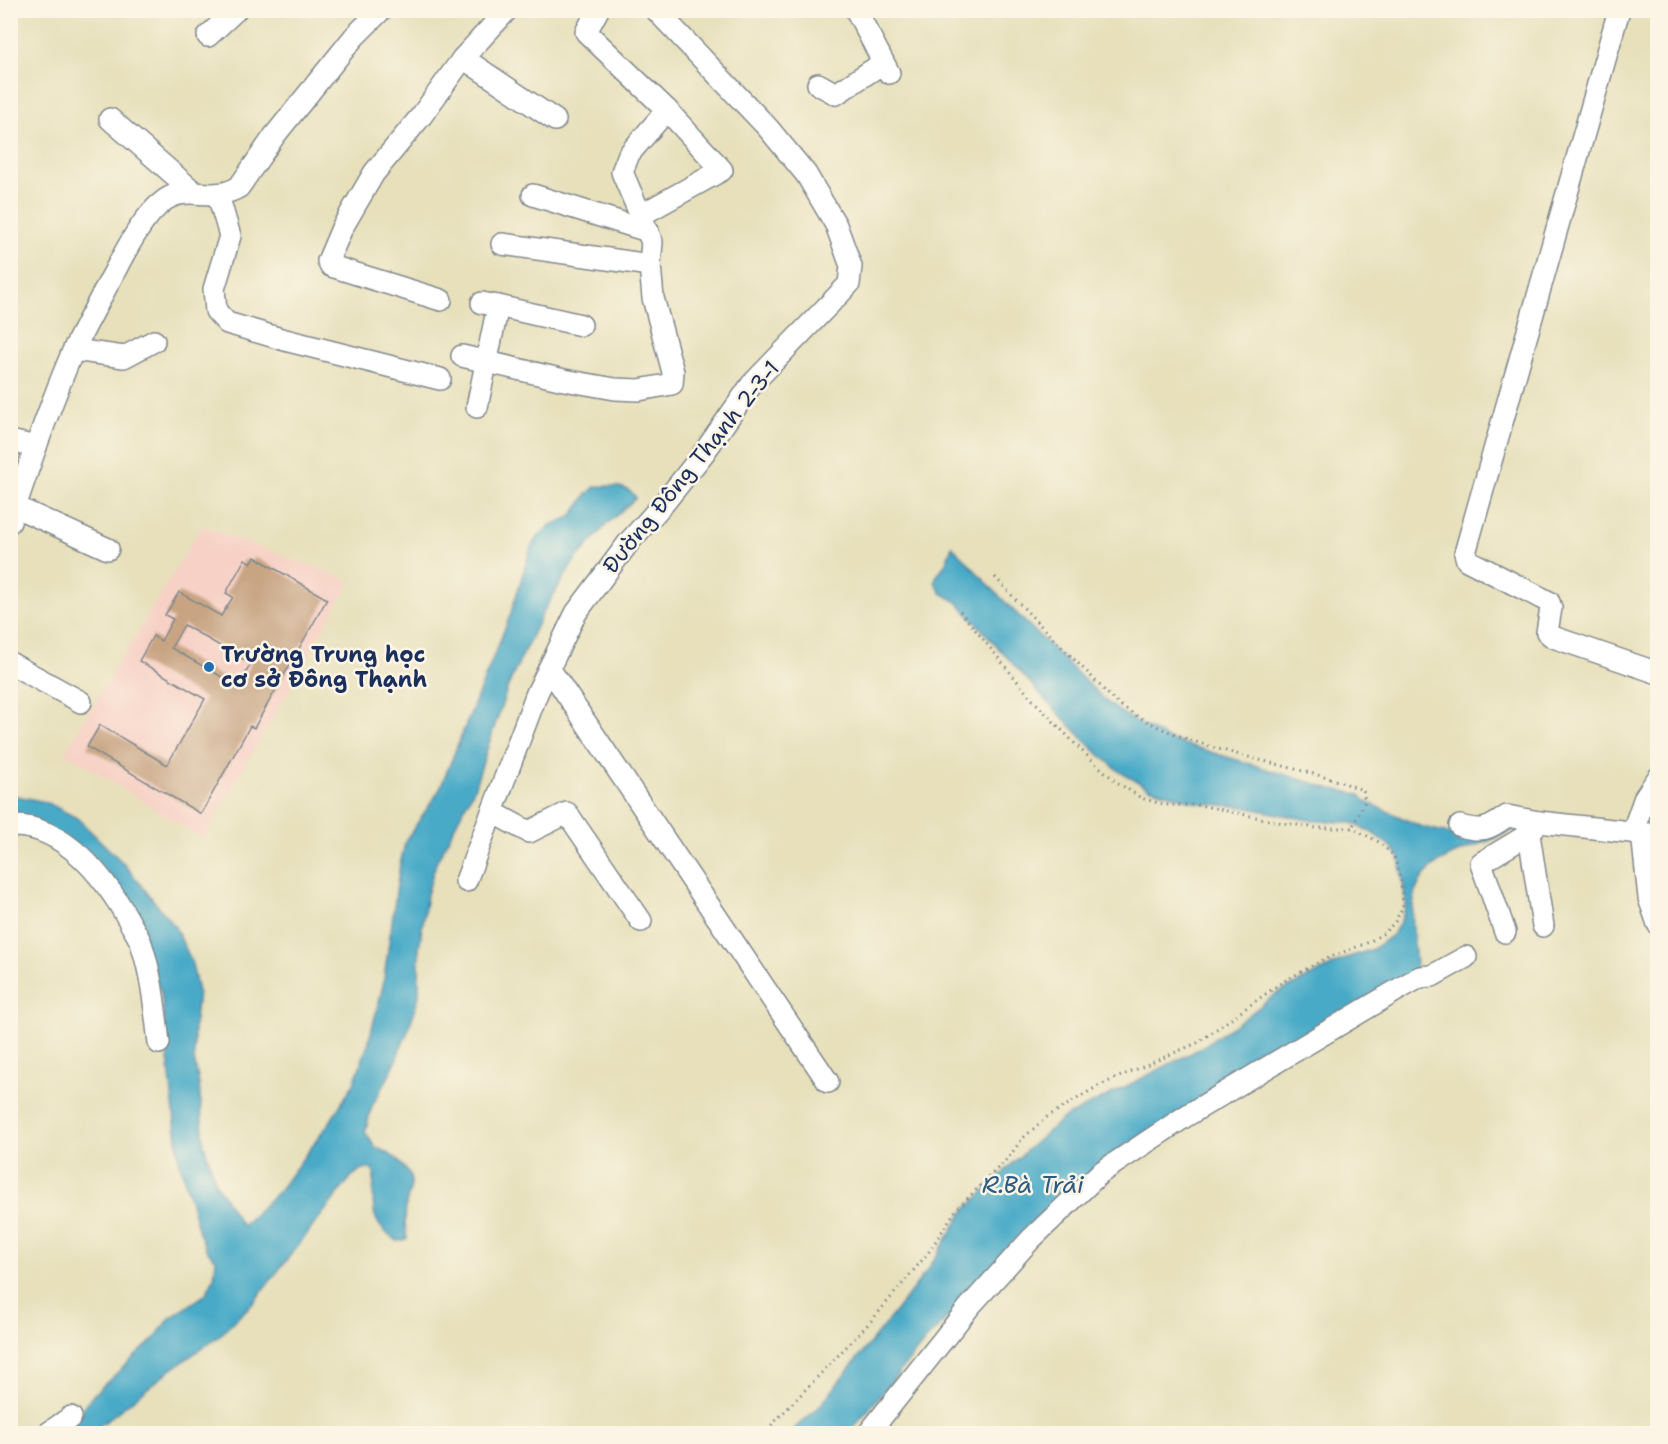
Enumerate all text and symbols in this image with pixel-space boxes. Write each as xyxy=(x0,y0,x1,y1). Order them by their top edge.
street label: Đường Đông Thạnh 2-3-1 xyxy=(596,355,786,579)
place label: Trường Trung học cơ sở Đông Thạnh xyxy=(221,640,427,694)
marker: Trường Trung học cơ sở Đông Thạnh xyxy=(202,660,216,674)
water label: R.Bà Trải xyxy=(982,1169,1085,1201)

